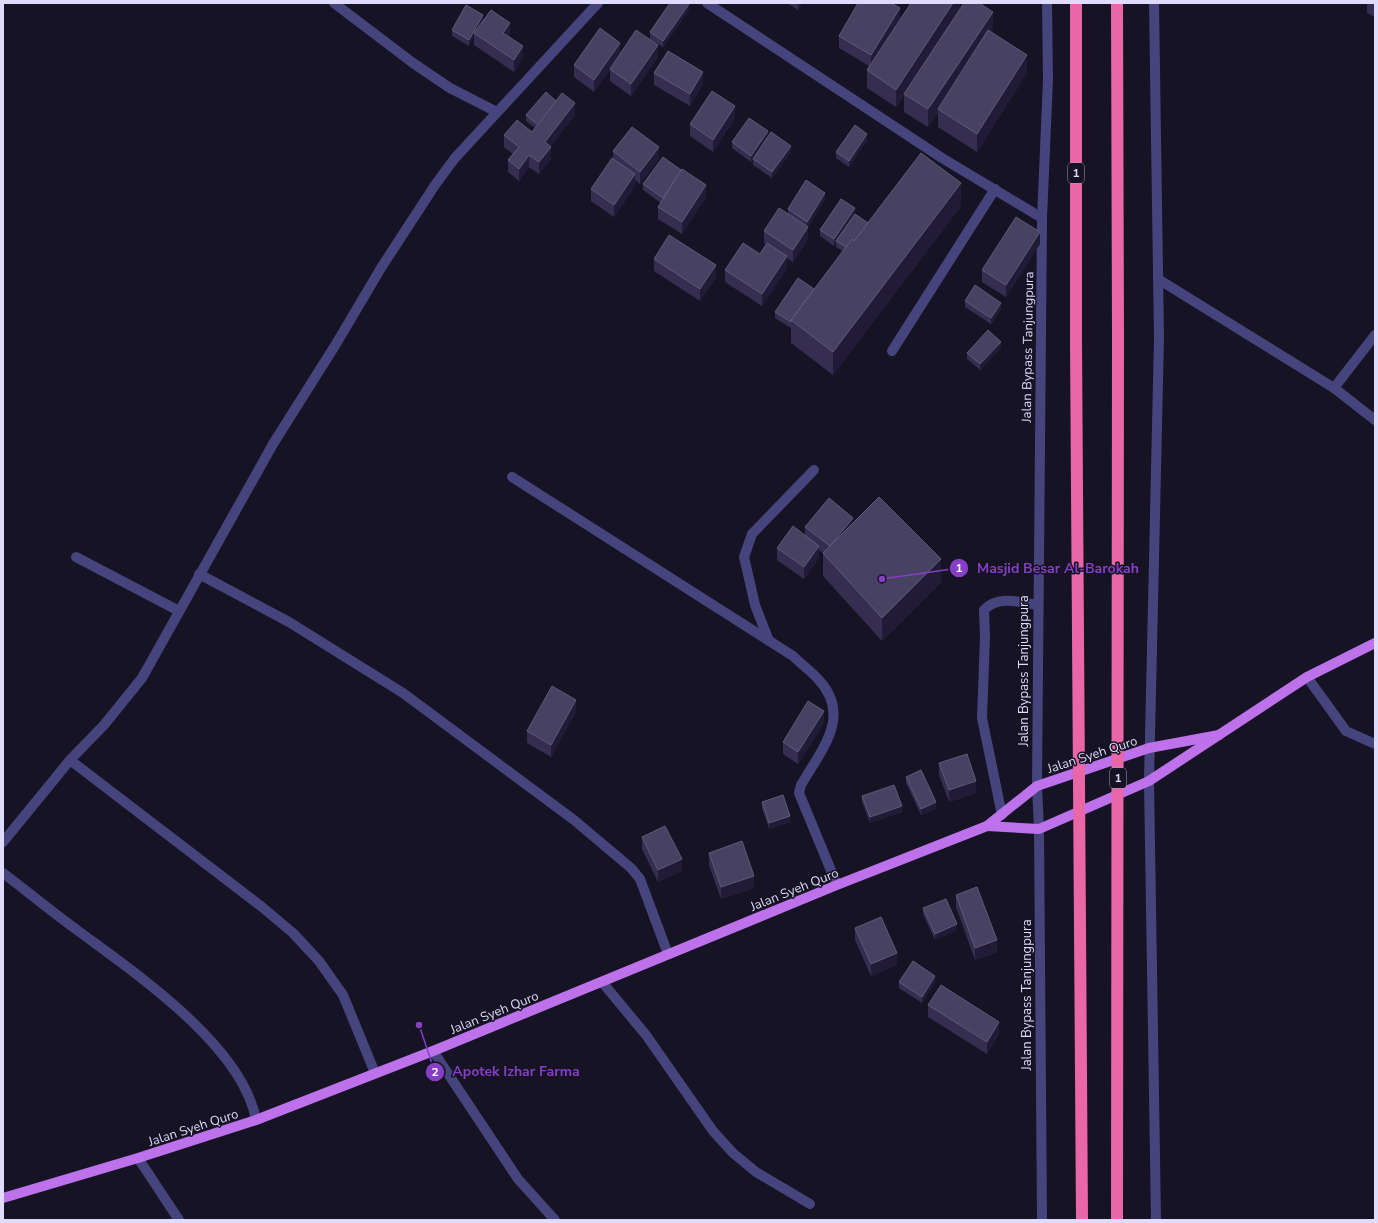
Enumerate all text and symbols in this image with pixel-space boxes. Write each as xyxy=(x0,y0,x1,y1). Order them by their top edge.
road number: 1 xyxy=(1068,163,1084,183)
street label: Jalan Bypass Tanjungpura xyxy=(1018,271,1038,424)
callout: Masjid Besar Al-Barokah xyxy=(949,555,1147,581)
text: Masjid Besar Al-Barokah xyxy=(977,559,1139,578)
text: 1 xyxy=(955,560,963,576)
street label: Jalan Bypass Tanjungpura xyxy=(1015,595,1033,748)
street label: Jalan Syeh Quro xyxy=(1044,732,1140,778)
road number: 1 xyxy=(1110,768,1126,788)
street label: Jalan Syeh Quro xyxy=(747,864,841,916)
street label: Jalan Bypass Tanjungpura xyxy=(1018,919,1036,1072)
street label: Jalan Syeh Quro xyxy=(447,987,541,1039)
callout: Apotek Izhar Farma xyxy=(425,1059,588,1085)
text: Apotek Izhar Farma xyxy=(452,1062,580,1081)
text: 2 xyxy=(431,1064,439,1080)
street label: Jalan Syeh Quro xyxy=(145,1105,241,1151)

